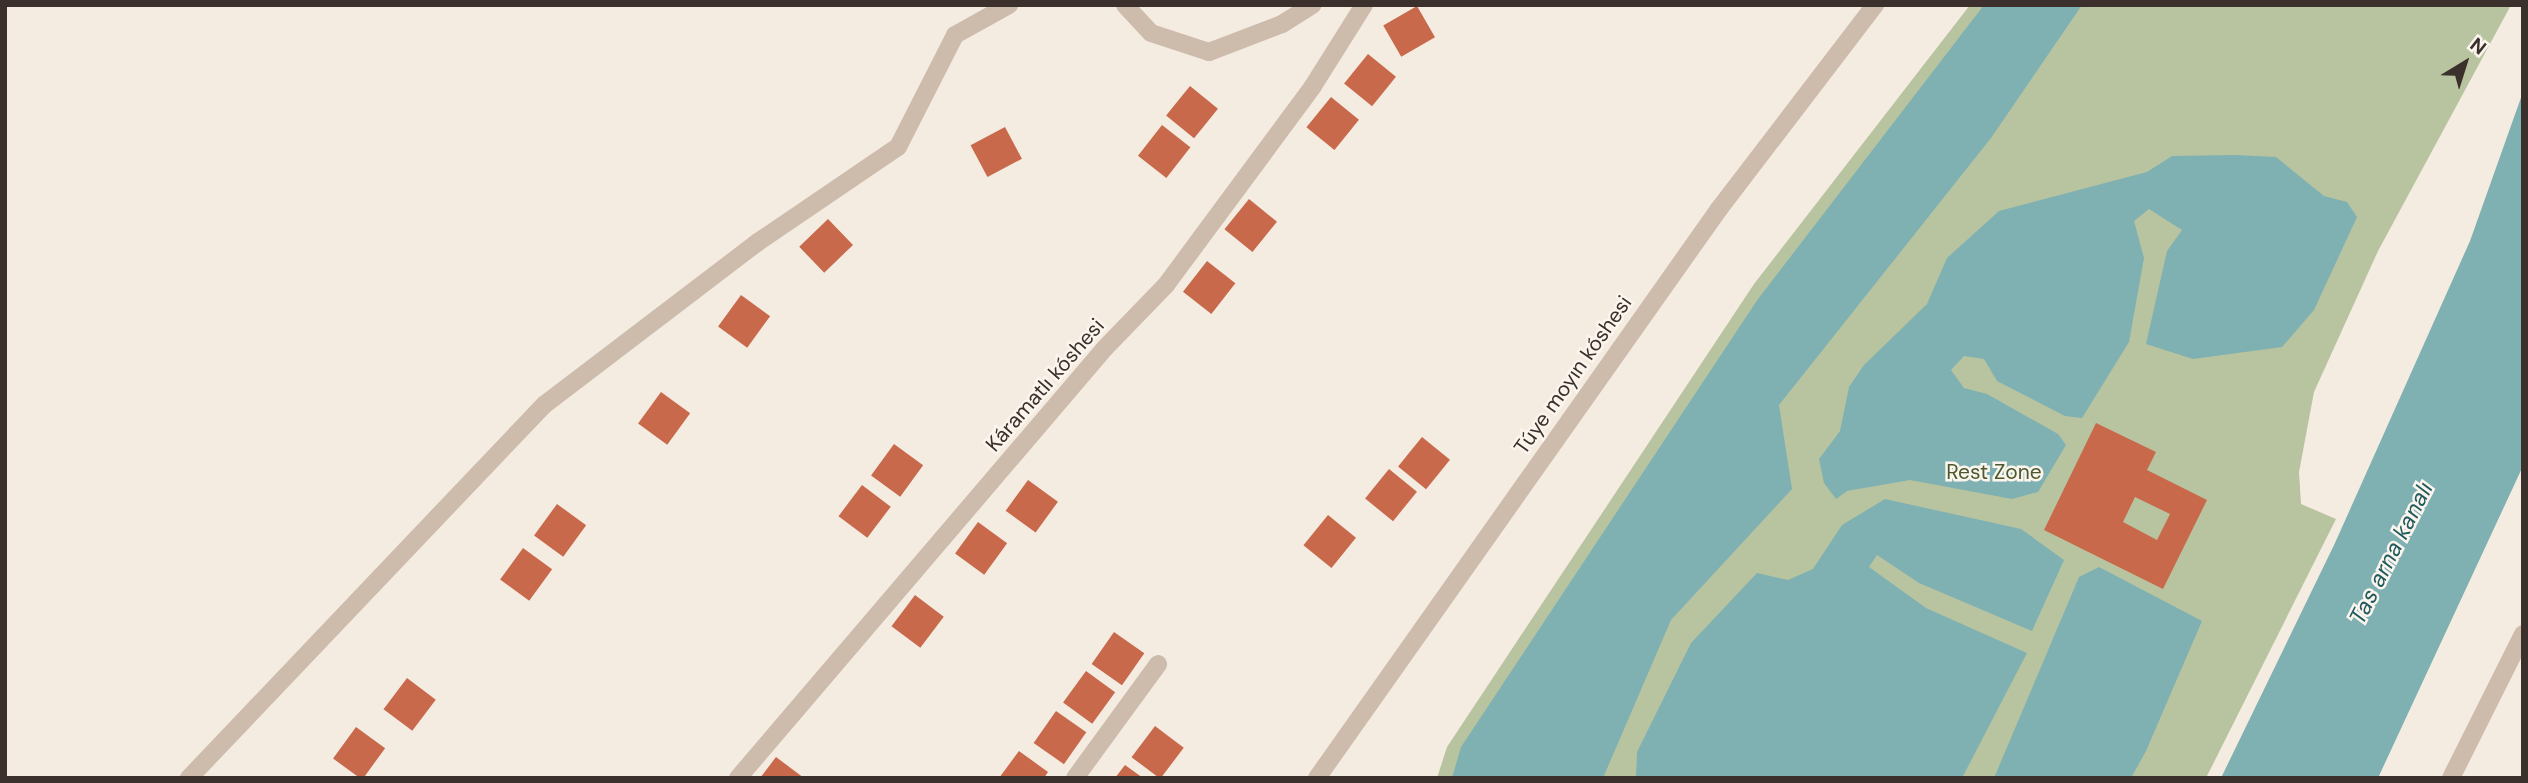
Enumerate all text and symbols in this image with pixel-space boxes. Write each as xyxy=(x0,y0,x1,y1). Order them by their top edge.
north arrow xyxy=(2430,28,2500,98)
text: N xyxy=(2465,32,2491,60)
street label: Túye moyın kóshesi xyxy=(1509,291,1637,459)
street label: Káramatlı kóshesi xyxy=(980,313,1110,457)
park label: Rest Zone xyxy=(1946,459,2042,485)
water label: Tas arna kanalı xyxy=(2343,477,2439,629)

